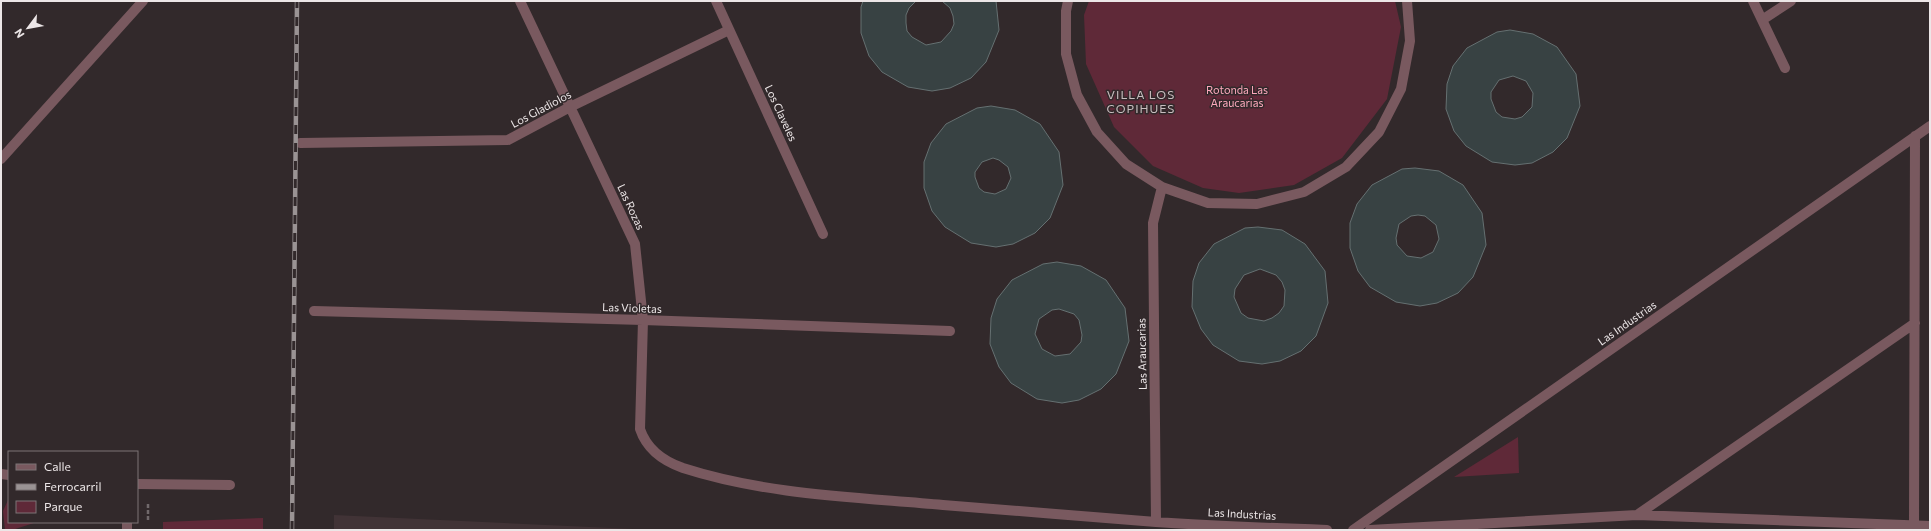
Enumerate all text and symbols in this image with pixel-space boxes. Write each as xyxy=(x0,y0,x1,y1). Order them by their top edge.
north arrow xyxy=(8,8,48,48)
text: N xyxy=(11,27,27,41)
street label: Los Claveles xyxy=(763,83,800,143)
park label: Rotonda Las Araucarias xyxy=(1206,83,1268,109)
street label: Los Gladiolos xyxy=(508,87,573,130)
district label: VILLA LOS COPIHUES xyxy=(1107,87,1175,115)
street label: Las Rozas xyxy=(615,182,648,232)
street label: Las Industrias xyxy=(1595,298,1659,348)
street label: Las Violetas xyxy=(602,300,662,315)
street label: Las Araucarias xyxy=(1134,318,1149,390)
legend xyxy=(8,451,138,523)
text: Calle xyxy=(44,459,71,473)
text: Ferrocarril xyxy=(44,479,101,493)
text: Parque xyxy=(44,499,82,513)
street label: Las Industrias xyxy=(1207,505,1277,522)

